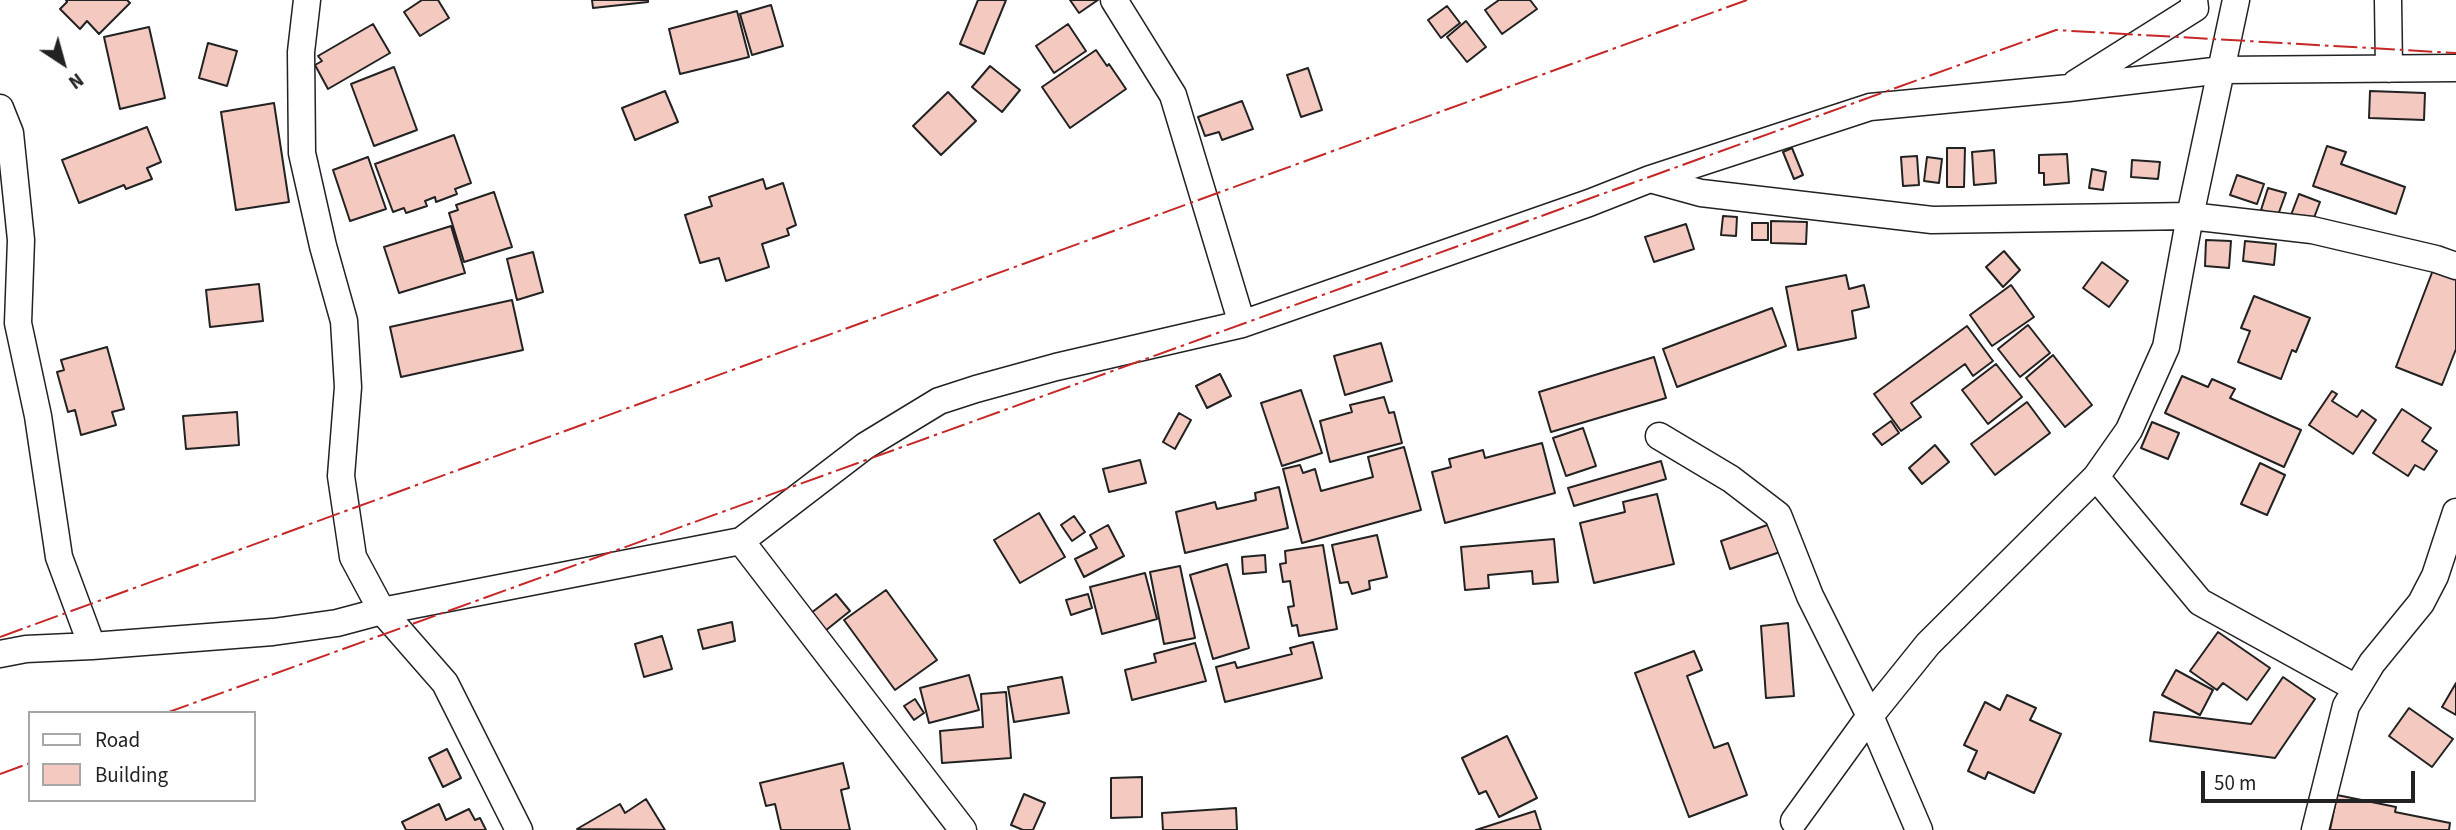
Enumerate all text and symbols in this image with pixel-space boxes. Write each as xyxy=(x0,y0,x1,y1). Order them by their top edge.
north arrow xyxy=(28,28,98,98)
text: N xyxy=(63,66,89,95)
legend xyxy=(28,711,256,802)
text: Road xyxy=(95,725,140,755)
scale bar xyxy=(2204,756,2418,800)
text: Building xyxy=(95,760,168,790)
text: 50 m xyxy=(2214,768,2256,798)

